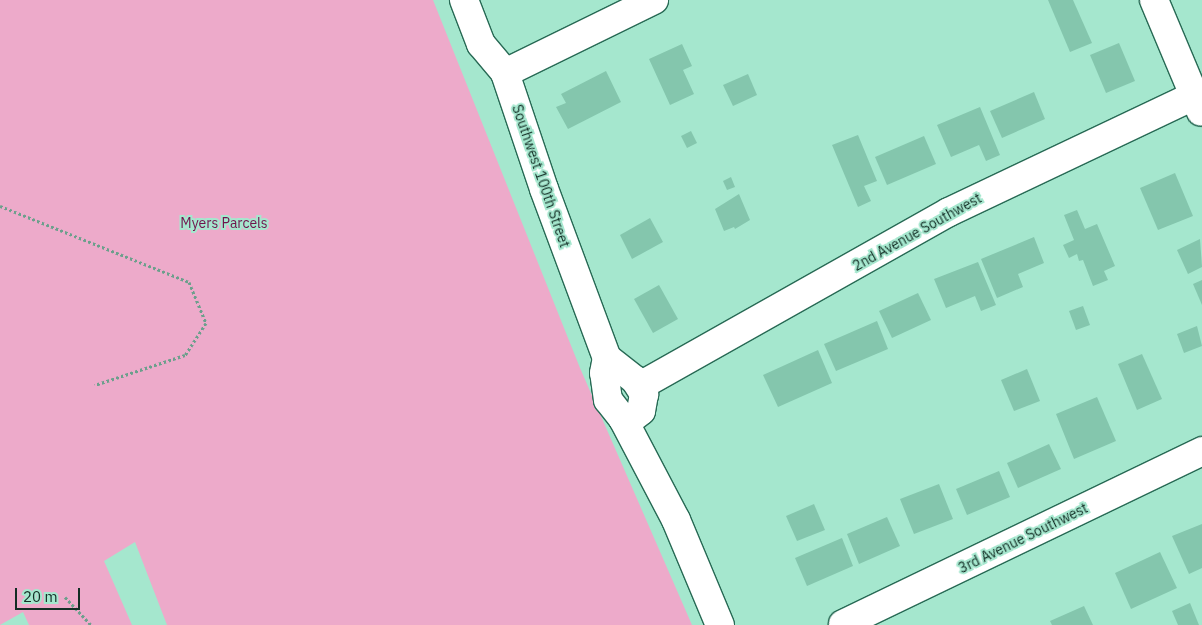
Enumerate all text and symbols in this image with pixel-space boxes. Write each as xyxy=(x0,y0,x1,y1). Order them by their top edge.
street label: Southwest 100th Street xyxy=(509,102,573,250)
street label: 2nd Avenue Southwest xyxy=(850,190,984,274)
park label: Myers Parcels xyxy=(180,215,268,231)
street label: 3rd Avenue Southwest xyxy=(956,499,1090,577)
scale bar xyxy=(18,578,82,610)
text: 20 m xyxy=(23,587,58,606)

